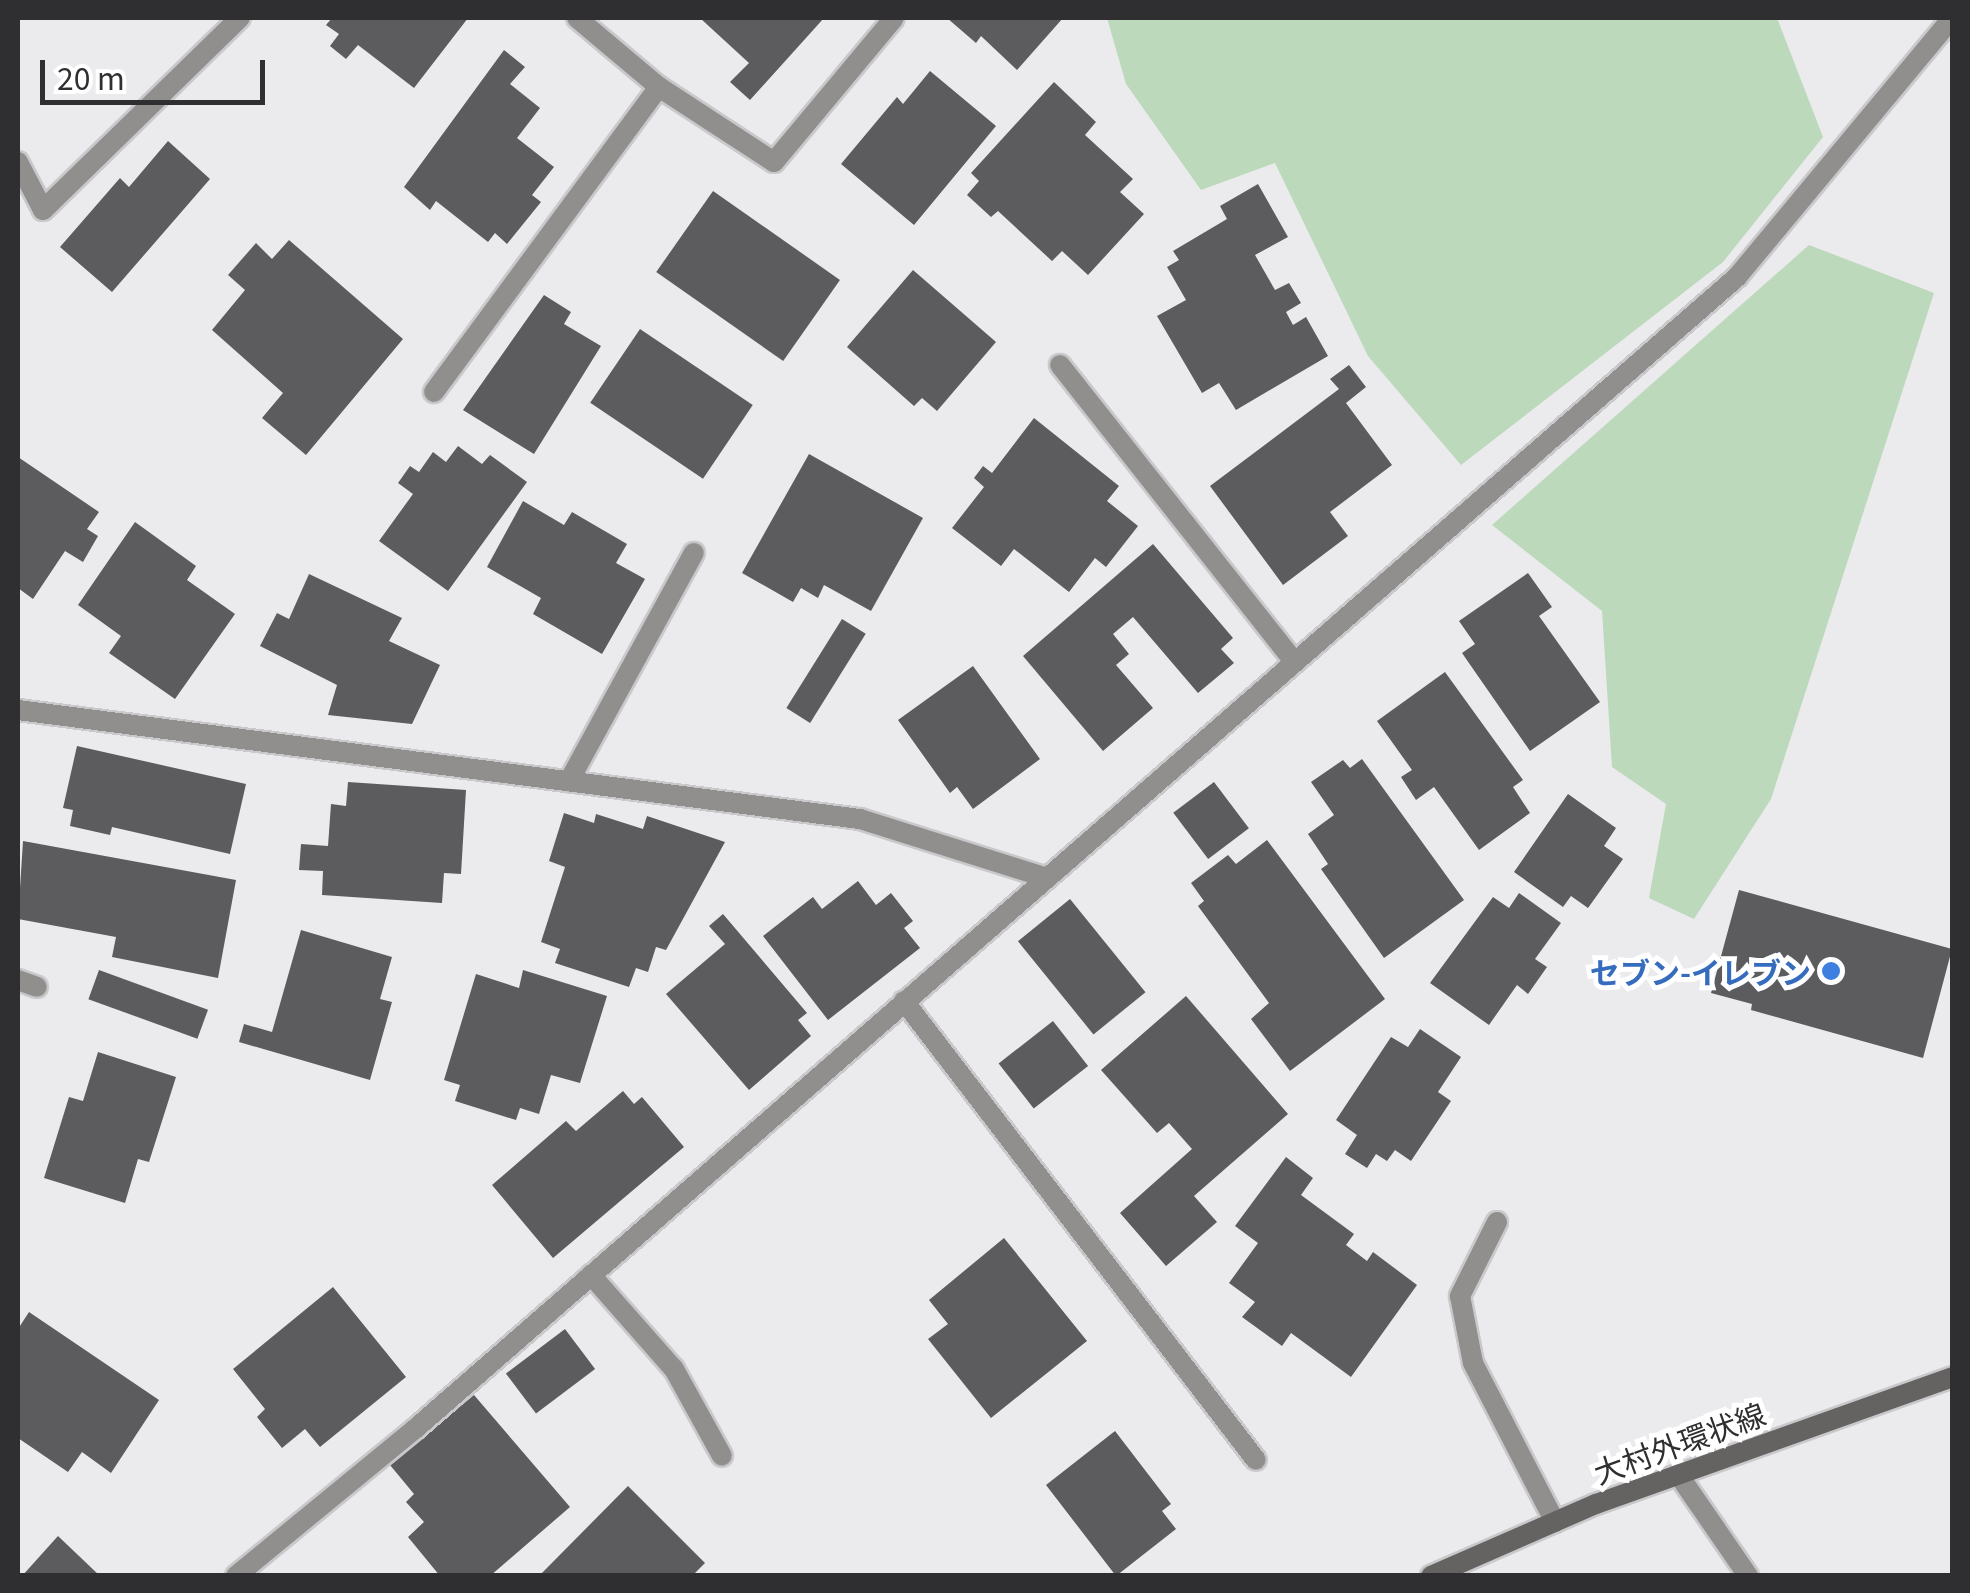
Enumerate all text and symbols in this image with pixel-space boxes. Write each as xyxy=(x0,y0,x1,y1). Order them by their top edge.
scale bar xyxy=(45,40,270,102)
text: 20 m xyxy=(57,55,125,99)
place label: セブン-イレブン xyxy=(1590,953,1811,989)
marker: セブン-イレブン xyxy=(1820,960,1842,982)
street label: 大村外環状線 xyxy=(1588,1394,1770,1490)

